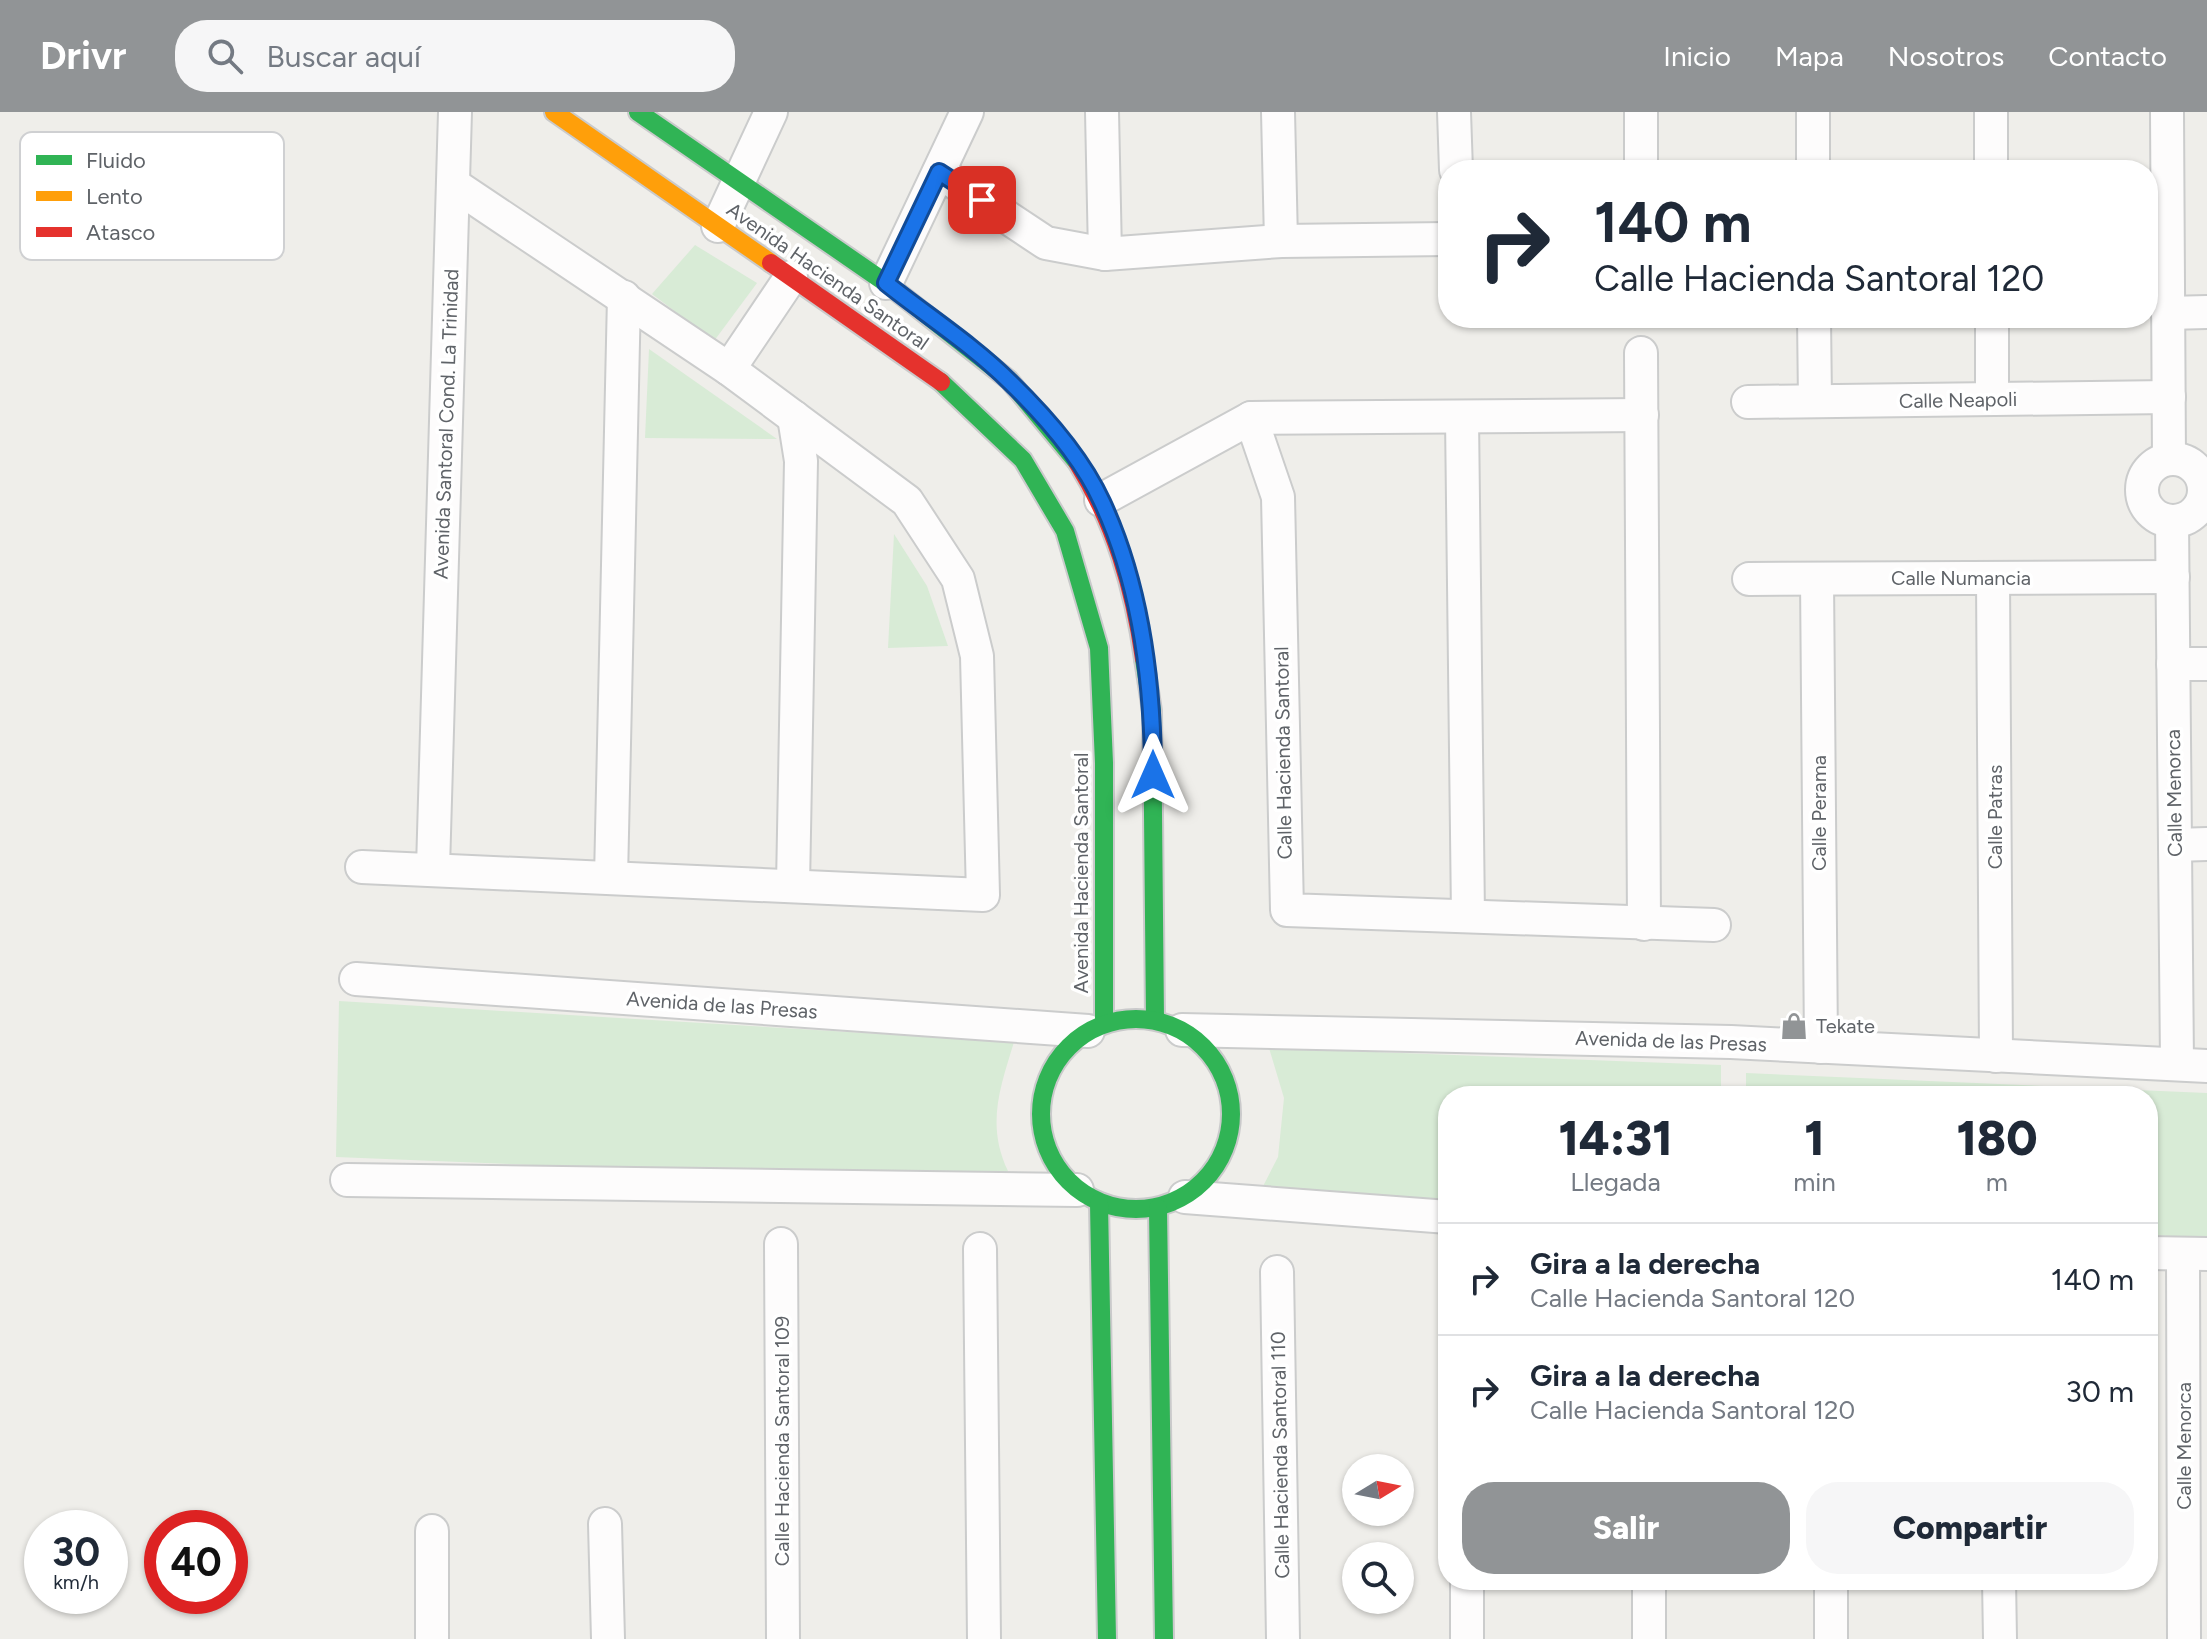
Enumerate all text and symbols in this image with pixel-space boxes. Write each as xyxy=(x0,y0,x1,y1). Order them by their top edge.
search box xyxy=(175,20,735,92)
text: Drivr xyxy=(40,33,127,79)
icon: search xyxy=(203,34,247,78)
text: Buscar aquí xyxy=(267,38,421,75)
text: Inicio xyxy=(1663,39,1731,73)
text: Mapa xyxy=(1775,39,1844,73)
text: Nosotros xyxy=(1888,39,2004,73)
text: Contacto xyxy=(2048,39,2167,73)
legend xyxy=(20,132,284,260)
text: Fluido xyxy=(86,147,146,174)
pin xyxy=(948,166,1016,234)
icon: arrive xyxy=(960,178,1004,222)
text: Lento xyxy=(86,183,143,210)
text: 140 m xyxy=(1594,189,1752,256)
icon: right xyxy=(1462,192,1566,296)
street label: Avenida Hacienda Santoral xyxy=(722,197,934,355)
text: Atasco xyxy=(86,219,155,246)
text: Calle Hacienda Santoral 120 xyxy=(1594,257,2044,300)
street label: Avenida Santoral Cond. La Trinidad xyxy=(429,268,463,580)
street label: Calle Neapoli xyxy=(1899,387,2017,413)
street label: Calle Numancia xyxy=(1891,566,2031,590)
street label: Calle Hacienda Santoral xyxy=(1269,646,1297,860)
street label: Calle Menorca xyxy=(2161,729,2187,857)
position arrow xyxy=(1111,733,1195,817)
street label: Avenida Hacienda Santoral xyxy=(1069,753,1093,993)
street label: Calle Perama xyxy=(1807,755,1831,871)
street label: Calle Patras xyxy=(1983,765,2007,869)
street label: Avenida de las Presas xyxy=(626,986,818,1024)
shop icon: Tekate xyxy=(1779,1011,1809,1041)
place label: Tekate xyxy=(1816,1014,1875,1038)
street label: Avenida de las Presas xyxy=(1575,1026,1767,1056)
text: 14:31 xyxy=(1559,1109,1673,1167)
text: 1 xyxy=(1804,1109,1825,1167)
text: 180 xyxy=(1956,1109,2037,1167)
text: Llegada xyxy=(1570,1166,1661,1198)
text: min xyxy=(1793,1166,1836,1198)
text: m xyxy=(1986,1166,2008,1198)
text: Gira a la derecha xyxy=(1530,1245,1760,1282)
icon: right xyxy=(1462,1257,1506,1301)
text: 140 m xyxy=(2051,1261,2134,1298)
text: Calle Hacienda Santoral 120 xyxy=(1530,1282,1855,1314)
street label: Calle Hacienda Santoral 109 xyxy=(770,1316,794,1566)
street label: Calle Hacienda Santoral 110 xyxy=(1266,1331,1294,1579)
text: Gira a la derecha xyxy=(1530,1357,1760,1394)
icon: right xyxy=(1462,1369,1506,1413)
text: 30 m xyxy=(2066,1373,2134,1410)
street label: Calle Menorca xyxy=(2172,1382,2196,1510)
text: Calle Hacienda Santoral 120 xyxy=(1530,1394,1855,1426)
north arrow xyxy=(1342,1454,1414,1526)
map controls xyxy=(1342,1454,1414,1614)
button: Salir xyxy=(1462,1482,1790,1574)
button: Compartir xyxy=(1806,1482,2134,1574)
speed limit sign: 40 xyxy=(144,1510,248,1614)
text: 30 xyxy=(52,1528,100,1576)
button: search xyxy=(1342,1542,1414,1614)
text: km/h xyxy=(53,1570,99,1594)

